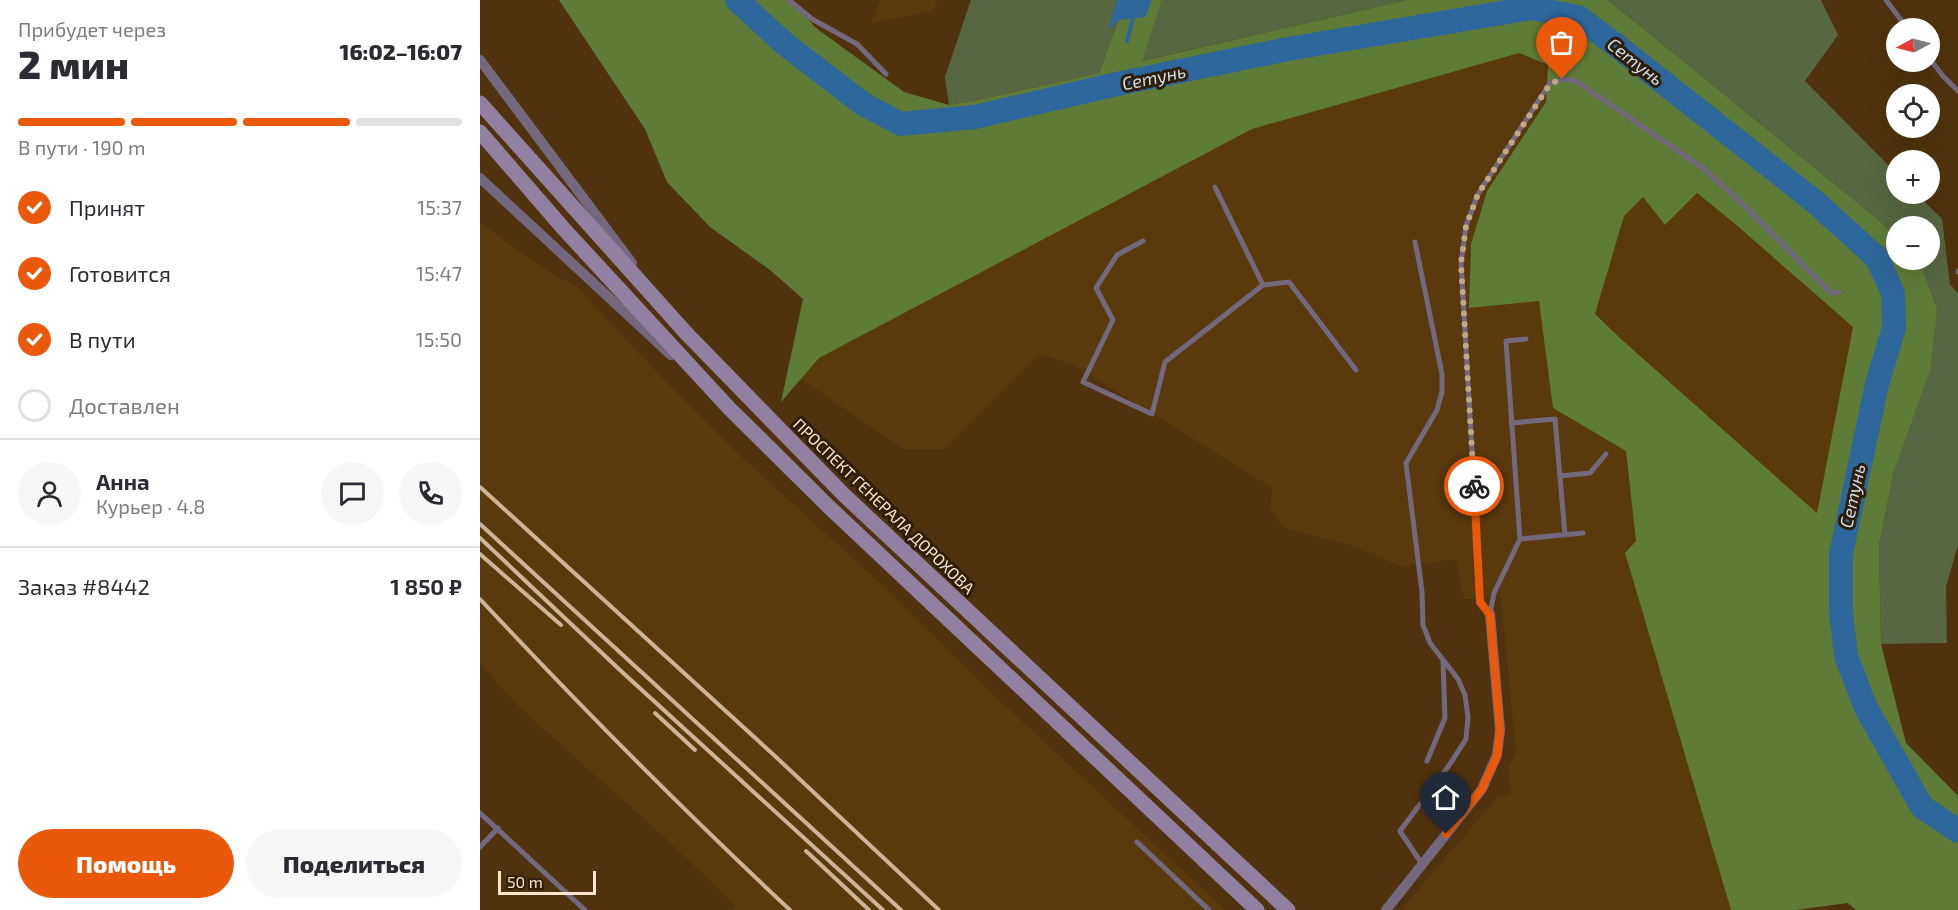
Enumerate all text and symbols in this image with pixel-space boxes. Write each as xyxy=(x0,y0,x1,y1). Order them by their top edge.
text: Прибудет через xyxy=(18,17,166,41)
pin xyxy=(1536,17,1587,79)
north arrow xyxy=(1886,18,1940,72)
map controls xyxy=(1886,18,1940,270)
icon: bag xyxy=(1545,26,1578,59)
water label: Сетунь xyxy=(1603,33,1668,90)
text: 16:02–16:07 xyxy=(340,38,462,64)
text: 2 мин xyxy=(18,40,129,87)
water label: Сетунь xyxy=(1120,60,1188,95)
button: locate xyxy=(1886,84,1940,138)
text: В пути · 190 m xyxy=(18,135,146,159)
button: + xyxy=(1886,150,1940,204)
icon: check xyxy=(18,191,51,224)
text: Принят xyxy=(69,194,145,220)
text: 15:37 xyxy=(417,195,462,219)
button: − xyxy=(1886,216,1940,270)
icon: check xyxy=(18,257,51,290)
text: Готовится xyxy=(69,260,171,286)
text: 15:47 xyxy=(416,261,462,285)
icon: check xyxy=(18,323,51,356)
text: В пути xyxy=(69,326,136,352)
text: 15:50 xyxy=(416,327,462,351)
text: Доставлен xyxy=(69,392,180,418)
street label: ПРОСПЕКТ ГЕНЕРАЛА ДОРОХОВА xyxy=(790,414,979,597)
courier xyxy=(1444,456,1504,516)
button: person xyxy=(18,462,81,525)
button: chat xyxy=(321,462,384,525)
button: phone xyxy=(399,462,462,525)
water label: Сетунь xyxy=(1835,462,1870,530)
text: Анна xyxy=(96,468,150,494)
icon: bike xyxy=(1458,470,1491,503)
text: Курьер · 4.8 xyxy=(96,494,205,518)
text: Заказ #8442 xyxy=(18,573,150,599)
text: 1 850 ₽ xyxy=(390,573,462,599)
pin xyxy=(1420,772,1471,834)
icon: home xyxy=(1429,781,1462,814)
button: Помощь xyxy=(18,829,234,898)
button: Поделиться xyxy=(246,829,462,898)
scale bar xyxy=(498,868,596,896)
text: 50 m xyxy=(507,872,543,891)

